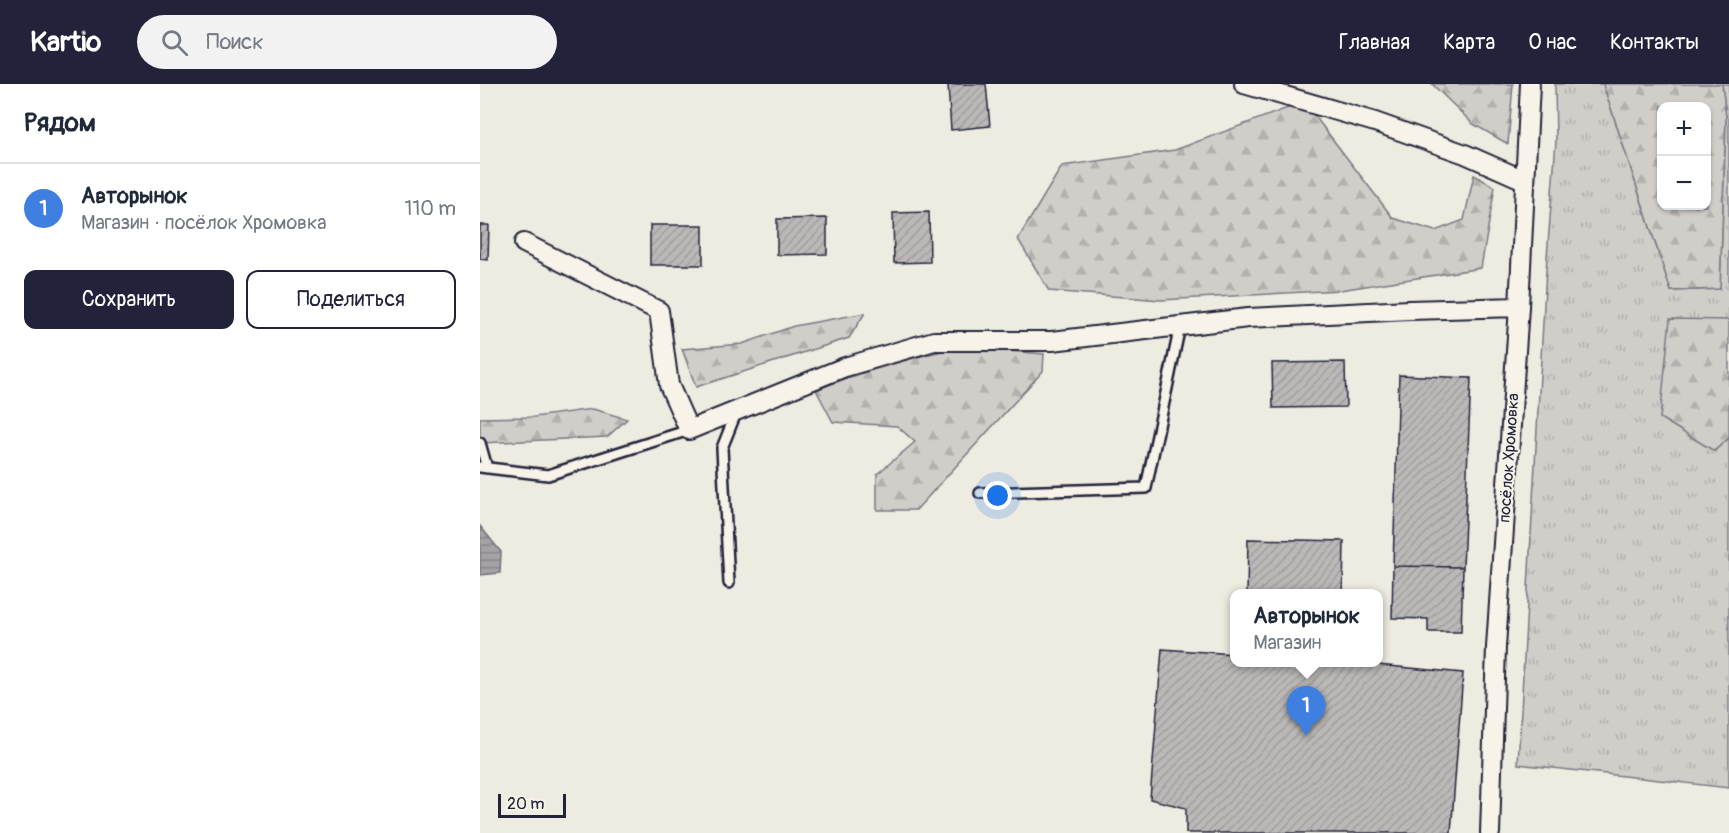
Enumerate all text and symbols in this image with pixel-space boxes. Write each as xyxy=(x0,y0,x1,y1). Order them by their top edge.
search box xyxy=(137,15,557,69)
text: Kartio xyxy=(30,25,101,60)
icon: search xyxy=(158,26,191,59)
text: Поиск xyxy=(206,28,264,56)
text: Главная xyxy=(1339,29,1410,56)
text: Карта xyxy=(1443,29,1495,56)
text: О нас xyxy=(1528,29,1577,56)
text: Контакты xyxy=(1610,29,1699,56)
map controls xyxy=(1657,102,1711,210)
button: + xyxy=(1657,102,1711,156)
text: Рядом xyxy=(24,107,96,139)
button: − xyxy=(1657,156,1711,210)
text: Авторынок xyxy=(81,182,188,210)
text: 1 xyxy=(40,196,47,221)
text: 110 m xyxy=(405,196,456,221)
text: Магазин · посёлок Хромовка xyxy=(81,210,327,235)
button: Сохранить xyxy=(24,270,234,329)
button: Поделиться xyxy=(246,270,456,329)
street label: посёлок Хромовка xyxy=(1495,393,1523,523)
your location xyxy=(983,481,1012,510)
popup xyxy=(1230,589,1383,667)
text: Авторынок xyxy=(1253,602,1360,630)
text: Магазин xyxy=(1253,630,1322,655)
pin: 1 xyxy=(1286,686,1326,736)
scale bar xyxy=(498,791,566,818)
text: 20 m xyxy=(507,794,545,814)

